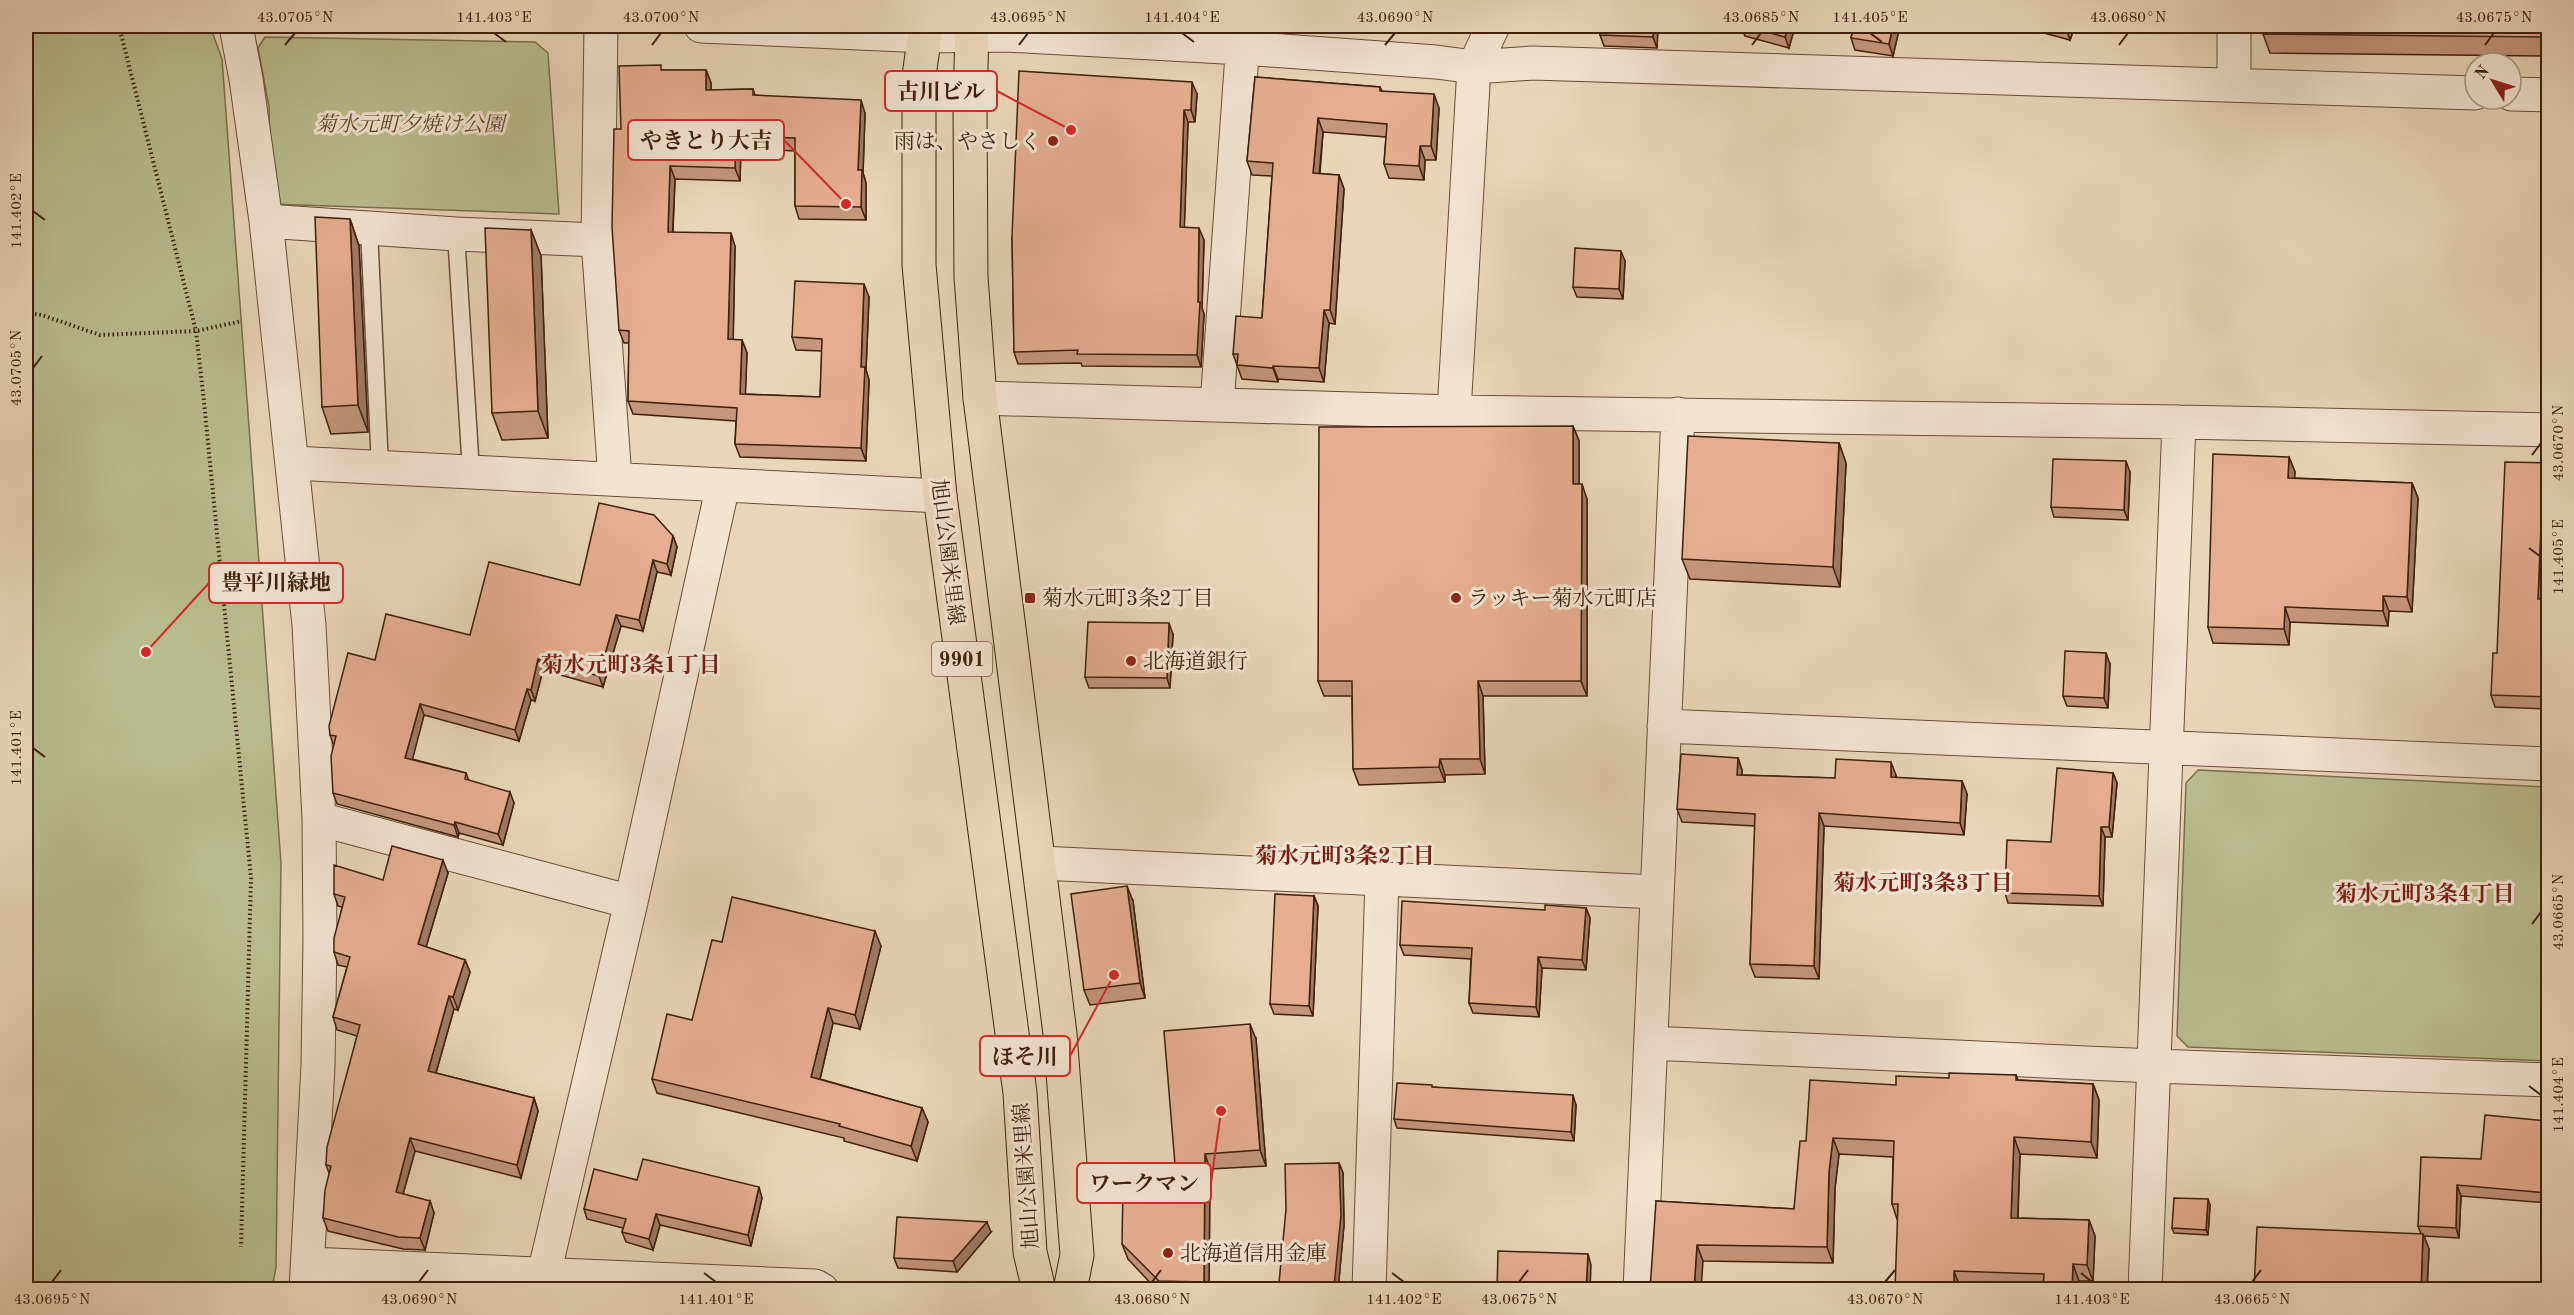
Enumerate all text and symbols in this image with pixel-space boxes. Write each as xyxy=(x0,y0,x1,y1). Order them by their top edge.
text: 43.0705°N xyxy=(257,11,334,26)
text: 141.403°E xyxy=(456,11,532,26)
text: 43.0700°N xyxy=(623,11,700,26)
text: 43.0695°N xyxy=(990,11,1067,26)
text: 141.404°E xyxy=(1144,11,1220,26)
text: 43.0690°N xyxy=(1357,11,1434,26)
text: 43.0685°N xyxy=(1723,11,1800,26)
text: 141.405°E xyxy=(1832,11,1908,26)
text: 43.0680°N xyxy=(2090,11,2167,26)
text: 43.0675°N xyxy=(2456,11,2533,26)
north arrow xyxy=(2463,51,2523,111)
text: N xyxy=(2473,63,2493,83)
callout: 古川ビル xyxy=(885,71,997,111)
text: 古川ビル xyxy=(897,80,985,104)
park label: 菊水元町夕焼け公園 xyxy=(316,113,507,136)
callout: やきとり大吉 xyxy=(628,120,784,160)
text: やきとり大吉 xyxy=(640,129,772,153)
place label: 雨は、やさしく xyxy=(894,130,1041,153)
marker: 雨は、やさしく xyxy=(1046,134,1060,148)
text: 141.402°E xyxy=(10,173,25,249)
text: 43.0705°N xyxy=(10,329,25,406)
text: 43.0670°N xyxy=(2552,404,2567,481)
street label: 旭山公園米里線 xyxy=(927,478,968,626)
text: 141.405°E xyxy=(2552,519,2567,595)
callout: 豊平川緑地 xyxy=(209,563,343,603)
text: 豊平川緑地 xyxy=(221,571,331,595)
place label: 菊水元町3条2丁目 xyxy=(1042,587,1213,610)
place label: ラッキー菊水元町店 xyxy=(1468,587,1657,610)
marker: 菊水元町3条2丁目 xyxy=(1023,591,1037,605)
marker: ラッキー菊水元町店 xyxy=(1449,591,1463,605)
road number: 9901 xyxy=(932,642,992,676)
place label: 北海道銀行 xyxy=(1143,650,1248,673)
district label: 菊水元町3条1丁目 xyxy=(541,653,721,677)
marker: 北海道銀行 xyxy=(1124,654,1138,668)
text: 141.401°E xyxy=(10,710,25,786)
district label: 菊水元町3条2丁目 xyxy=(1255,844,1435,868)
district label: 菊水元町3条3丁目 xyxy=(1833,871,2013,895)
text: 43.0665°N xyxy=(2552,873,2567,950)
district label: 菊水元町3条4丁目 xyxy=(2335,882,2515,906)
callout: ほそ川 xyxy=(980,1036,1070,1076)
text: ほそ川 xyxy=(992,1046,1058,1069)
text: 141.404°E xyxy=(2552,1057,2567,1133)
street label: 旭山公園米里線 xyxy=(1010,1102,1043,1250)
callout: ワークマン xyxy=(1077,1163,1211,1203)
text: ワークマン xyxy=(1089,1173,1199,1196)
place label: 北海道信用金庫 xyxy=(1180,1242,1327,1265)
marker: 北海道信用金庫 xyxy=(1161,1246,1175,1260)
text: 43.0695°N xyxy=(14,1293,91,1308)
text: 43.0690°N xyxy=(381,1293,458,1308)
text: 141.401°E xyxy=(678,1293,754,1308)
text: 43.0680°N xyxy=(1114,1293,1191,1308)
text: 141.402°E xyxy=(1366,1293,1442,1308)
text: 43.0675°N xyxy=(1481,1293,1558,1308)
text: 43.0670°N xyxy=(1847,1293,1924,1308)
text: 141.403°E xyxy=(2054,1293,2130,1308)
text: 43.0665°N xyxy=(2214,1293,2291,1308)

